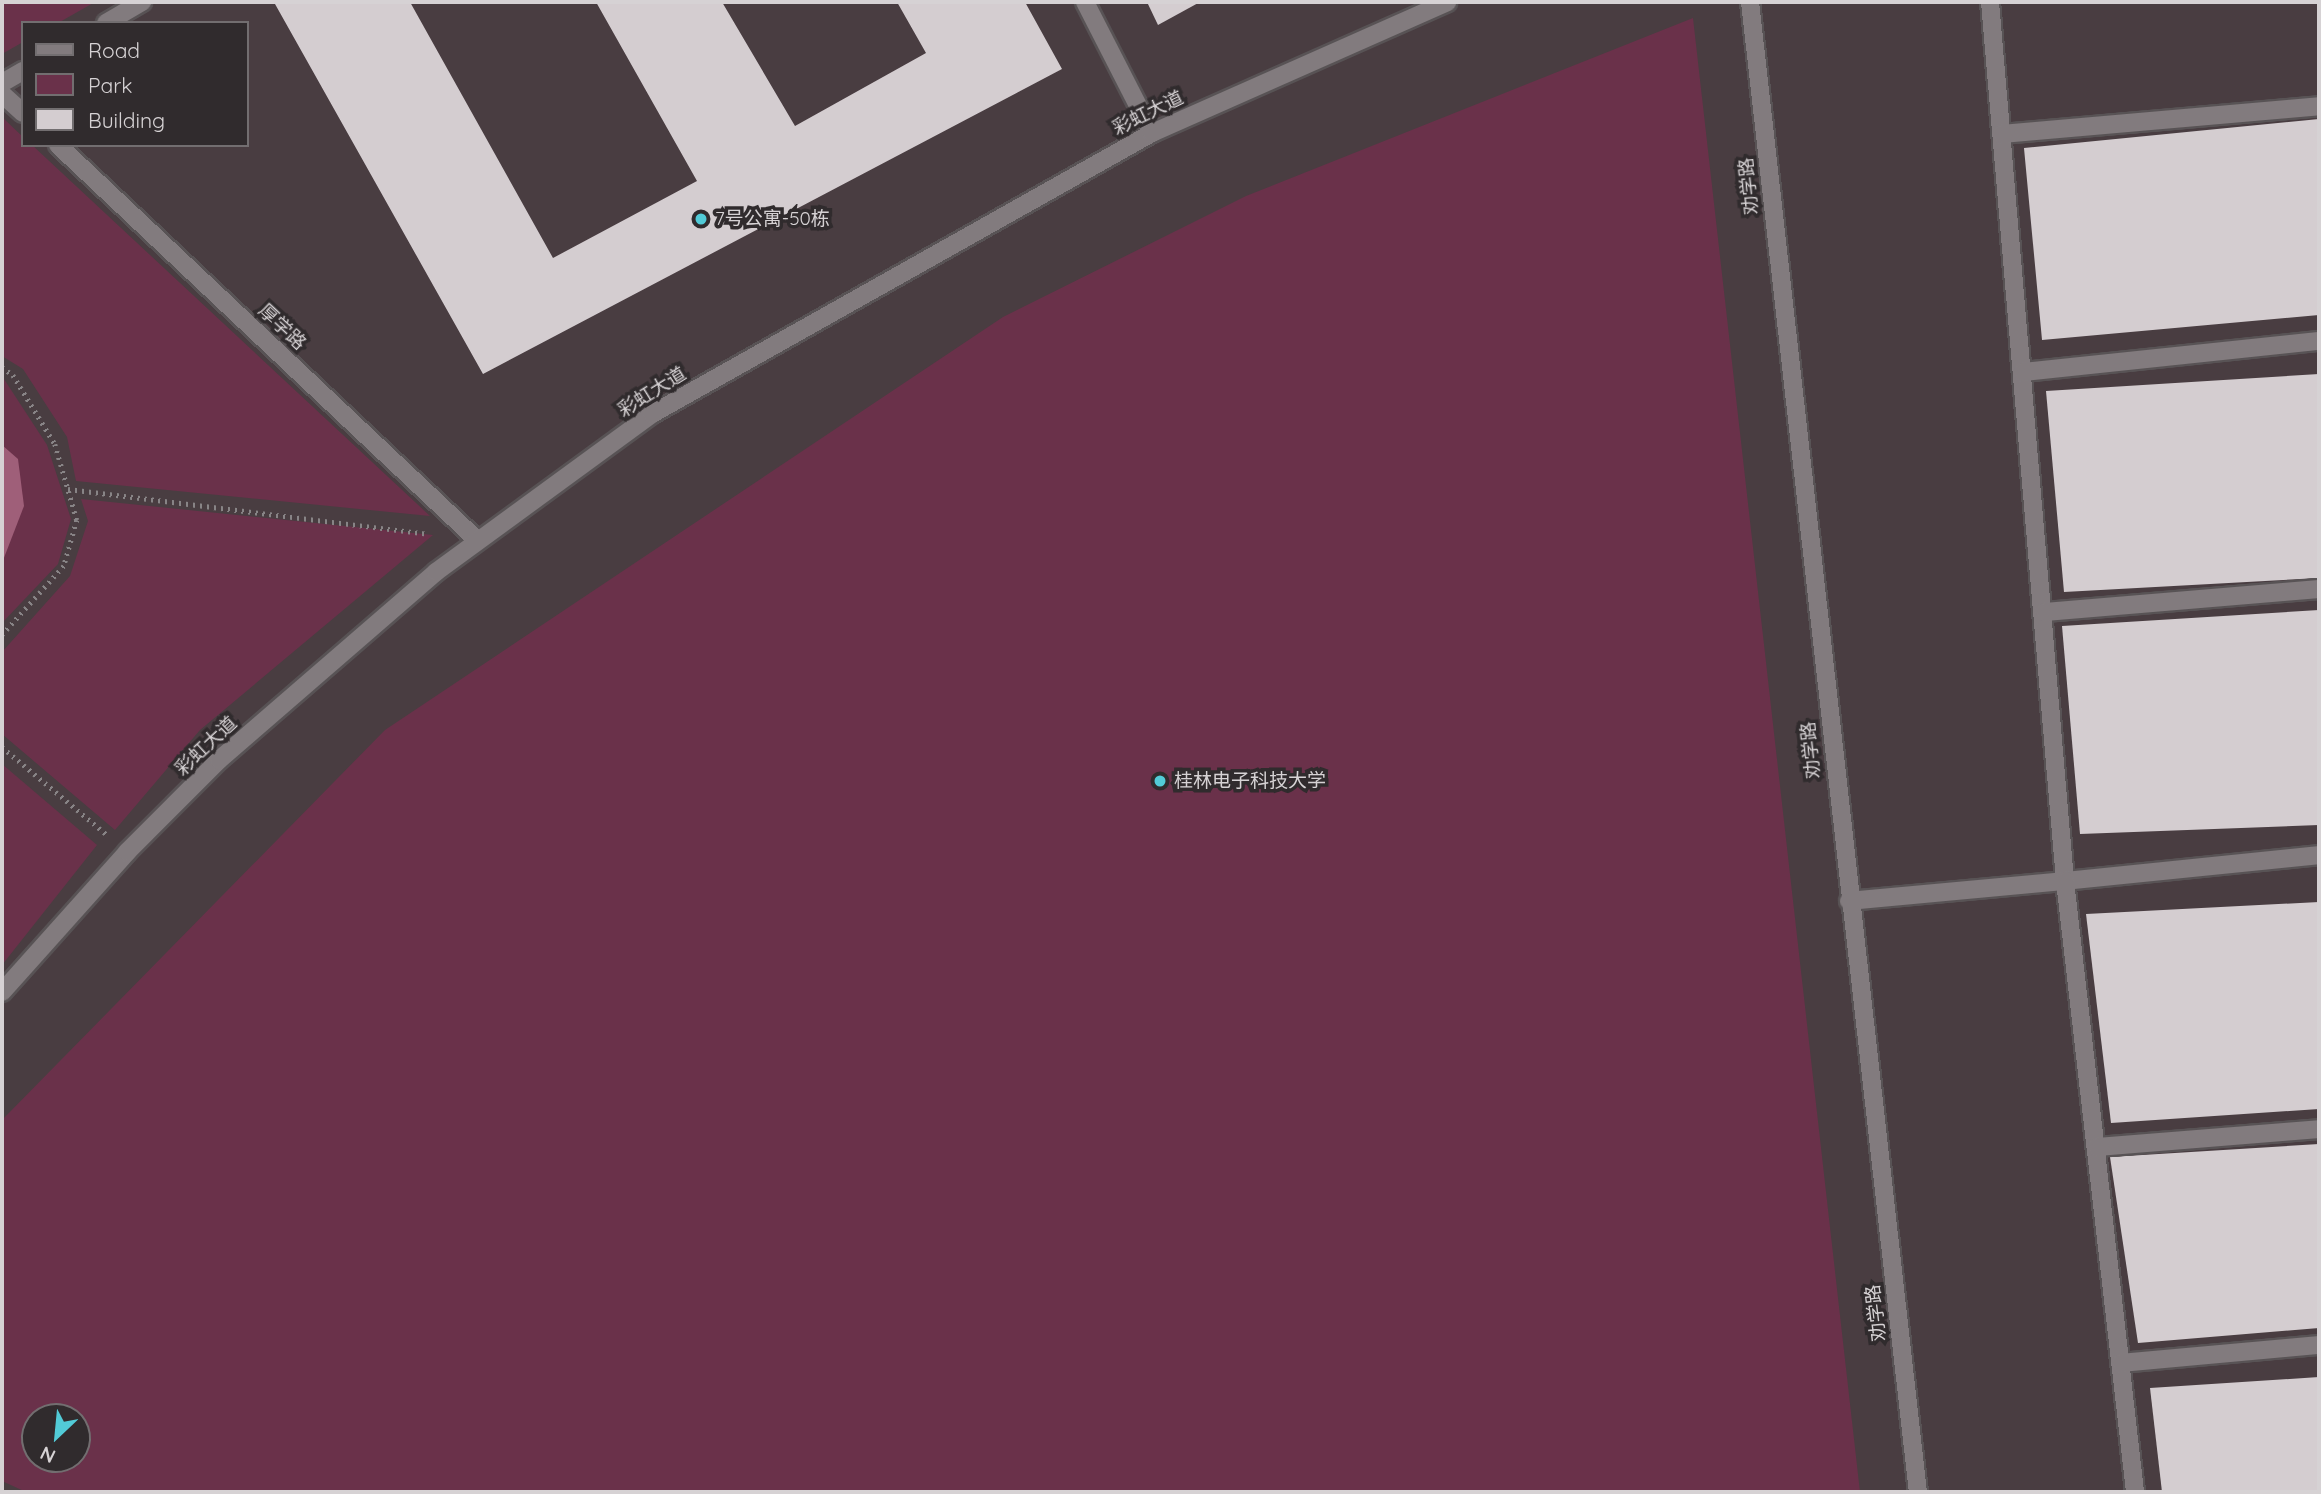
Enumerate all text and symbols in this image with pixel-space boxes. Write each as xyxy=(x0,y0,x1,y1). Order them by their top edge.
legend xyxy=(21,21,248,147)
text: Road xyxy=(88,37,140,63)
text: Park xyxy=(88,72,132,98)
street label: 彩虹大道 xyxy=(1109,86,1187,140)
text: Building xyxy=(88,107,165,133)
street label: 劝学路 xyxy=(1735,156,1763,216)
place label: 7号公寓-50栋 xyxy=(715,208,830,230)
marker: 7号公寓-50栋 xyxy=(693,211,709,227)
street label: 厚学路 xyxy=(253,299,311,355)
street label: 彩虹大道 xyxy=(614,362,690,422)
street label: 彩虹大道 xyxy=(170,712,242,780)
street label: 劝学路 xyxy=(1797,720,1825,780)
place label: 桂林电子科技大学 xyxy=(1174,770,1326,792)
marker: 桂林电子科技大学 xyxy=(1152,773,1168,789)
street label: 劝学路 xyxy=(1861,1283,1891,1343)
north arrow xyxy=(21,1403,91,1473)
text: N xyxy=(36,1441,59,1469)

